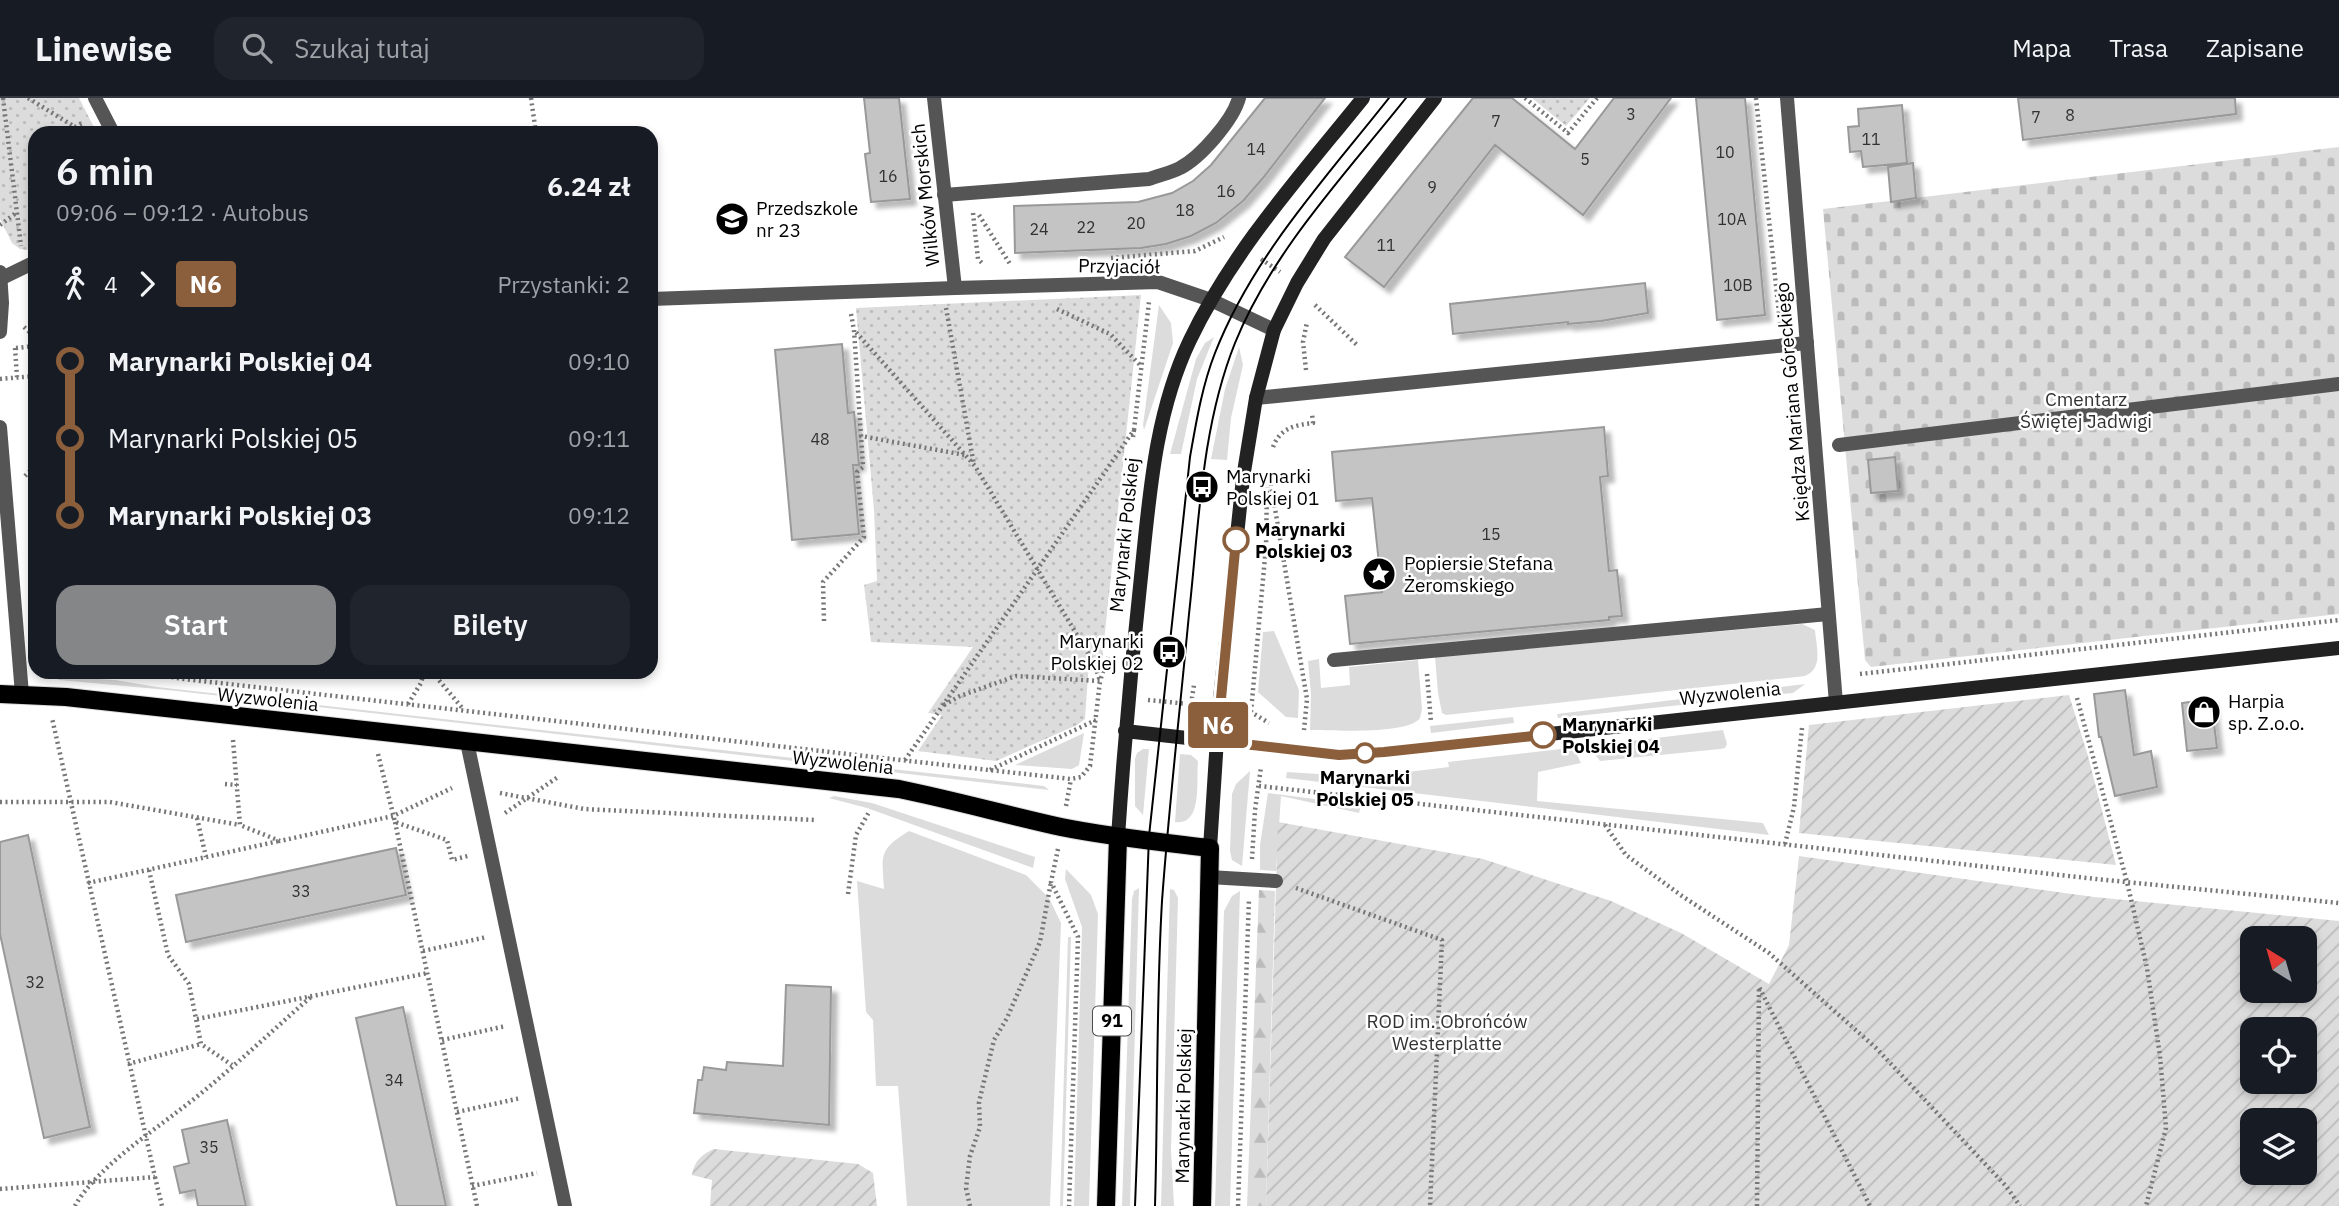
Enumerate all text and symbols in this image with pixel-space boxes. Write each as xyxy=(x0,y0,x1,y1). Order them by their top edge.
search box xyxy=(214,17,704,80)
text: Linewise xyxy=(35,27,172,70)
icon: search xyxy=(238,29,276,67)
text: Szukaj tutaj xyxy=(294,31,430,65)
text: Mapa xyxy=(2012,32,2071,64)
text: Trasa xyxy=(2109,32,2168,64)
text: Zapisane xyxy=(2206,32,2304,64)
house number: 3 xyxy=(1626,104,1636,124)
house number: 8 xyxy=(2065,105,2075,125)
house number: 7 xyxy=(2031,107,2041,127)
house number: 7 xyxy=(1491,111,1501,131)
street label: Wilków Morskich xyxy=(906,122,944,268)
house number: 11 xyxy=(1861,129,1881,149)
house number: 14 xyxy=(1246,139,1266,159)
house number: 10 xyxy=(1715,142,1735,162)
text: 6 min xyxy=(56,146,154,195)
house number: 5 xyxy=(1580,149,1590,169)
house number: 16 xyxy=(878,166,898,186)
text: 6.24 zł xyxy=(547,169,630,203)
house number: 9 xyxy=(1427,177,1437,197)
house number: 16 xyxy=(1216,181,1236,201)
place label: Przedszkole nr 23 xyxy=(756,196,858,242)
text: 09:06 – 09:12 · Autobus xyxy=(56,197,309,227)
school or university icon: Przedszkole nr 23 xyxy=(713,200,751,238)
house number: 18 xyxy=(1175,200,1195,220)
house number: 10A xyxy=(1717,209,1747,229)
house number: 20 xyxy=(1126,213,1146,233)
house number: 22 xyxy=(1076,217,1096,237)
house number: 24 xyxy=(1029,219,1049,239)
house number: 11 xyxy=(1376,235,1396,255)
street label: Przyjaciół xyxy=(1078,253,1161,279)
icon: walk xyxy=(56,265,94,303)
icon: forward xyxy=(128,265,166,303)
text: N6 xyxy=(190,268,222,300)
text: 4 xyxy=(104,269,118,299)
text: Przystanki: 2 xyxy=(498,269,630,299)
house number: 10B xyxy=(1723,275,1753,295)
street label: Księdza Mariana Góreckiego xyxy=(1770,281,1814,523)
text: Marynarki Polskiej 04 xyxy=(108,344,372,378)
text: 09:10 xyxy=(568,346,630,376)
park label: Cmentarz Świętej Jadwigi xyxy=(2020,387,2152,433)
text: Marynarki Polskiej 05 xyxy=(108,421,358,455)
text: 09:11 xyxy=(568,423,630,453)
house number: 48 xyxy=(810,429,830,449)
street label: Marynarki Polskiej xyxy=(1104,456,1144,614)
place label: Marynarki Polskiej 01 xyxy=(1226,464,1319,510)
bus stop icon: Marynarki Polskiej 01 xyxy=(1183,468,1221,506)
text: Marynarki Polskiej 03 xyxy=(108,498,372,532)
text: 09:12 xyxy=(568,500,630,530)
place label: Marynarki Polskiej 03 xyxy=(1255,517,1353,563)
house number: 15 xyxy=(1481,524,1501,544)
marker: Marynarki Polskiej 03 xyxy=(1223,527,1249,553)
place label: Popiersie Stefana Żeromskiego xyxy=(1404,551,1553,597)
place icon: Popiersie Stefana Żeromskiego xyxy=(1360,555,1398,593)
button: Start xyxy=(56,585,336,665)
button: Bilety xyxy=(350,585,630,665)
place label: Marynarki Polskiej 02 xyxy=(1051,629,1144,675)
bus stop icon: Marynarki Polskiej 02 xyxy=(1150,633,1188,671)
street label: Wyzwolenia xyxy=(1678,676,1782,710)
street label: Wyzwolenia xyxy=(216,682,320,716)
place label: Harpia sp. Z.o.o. xyxy=(2228,689,2305,735)
shop icon: Harpia sp. Z.o.o. xyxy=(2185,693,2223,731)
line badge: N6 xyxy=(1186,702,1250,748)
text: N6 xyxy=(1202,709,1234,741)
place label: Marynarki Polskiej 04 xyxy=(1562,712,1660,758)
marker: Marynarki Polskiej 04 xyxy=(1530,722,1556,748)
marker: Marynarki Polskiej 05 xyxy=(1355,743,1375,763)
street label: Wyzwolenia xyxy=(791,745,895,779)
place label: Marynarki Polskiej 05 xyxy=(1316,765,1414,811)
house number: 33 xyxy=(291,881,311,901)
north arrow xyxy=(2240,926,2317,1003)
map controls xyxy=(2240,926,2317,1185)
house number: 32 xyxy=(25,972,45,992)
road number: 91 xyxy=(1093,1006,1131,1036)
park label: ROD im. Obrońców Westerplatte xyxy=(1366,1009,1528,1055)
button: locate xyxy=(2240,1017,2317,1094)
street label: Marynarki Polskiej xyxy=(1170,1028,1196,1184)
house number: 34 xyxy=(384,1070,404,1090)
button: layers xyxy=(2240,1108,2317,1185)
house number: 35 xyxy=(199,1137,219,1157)

